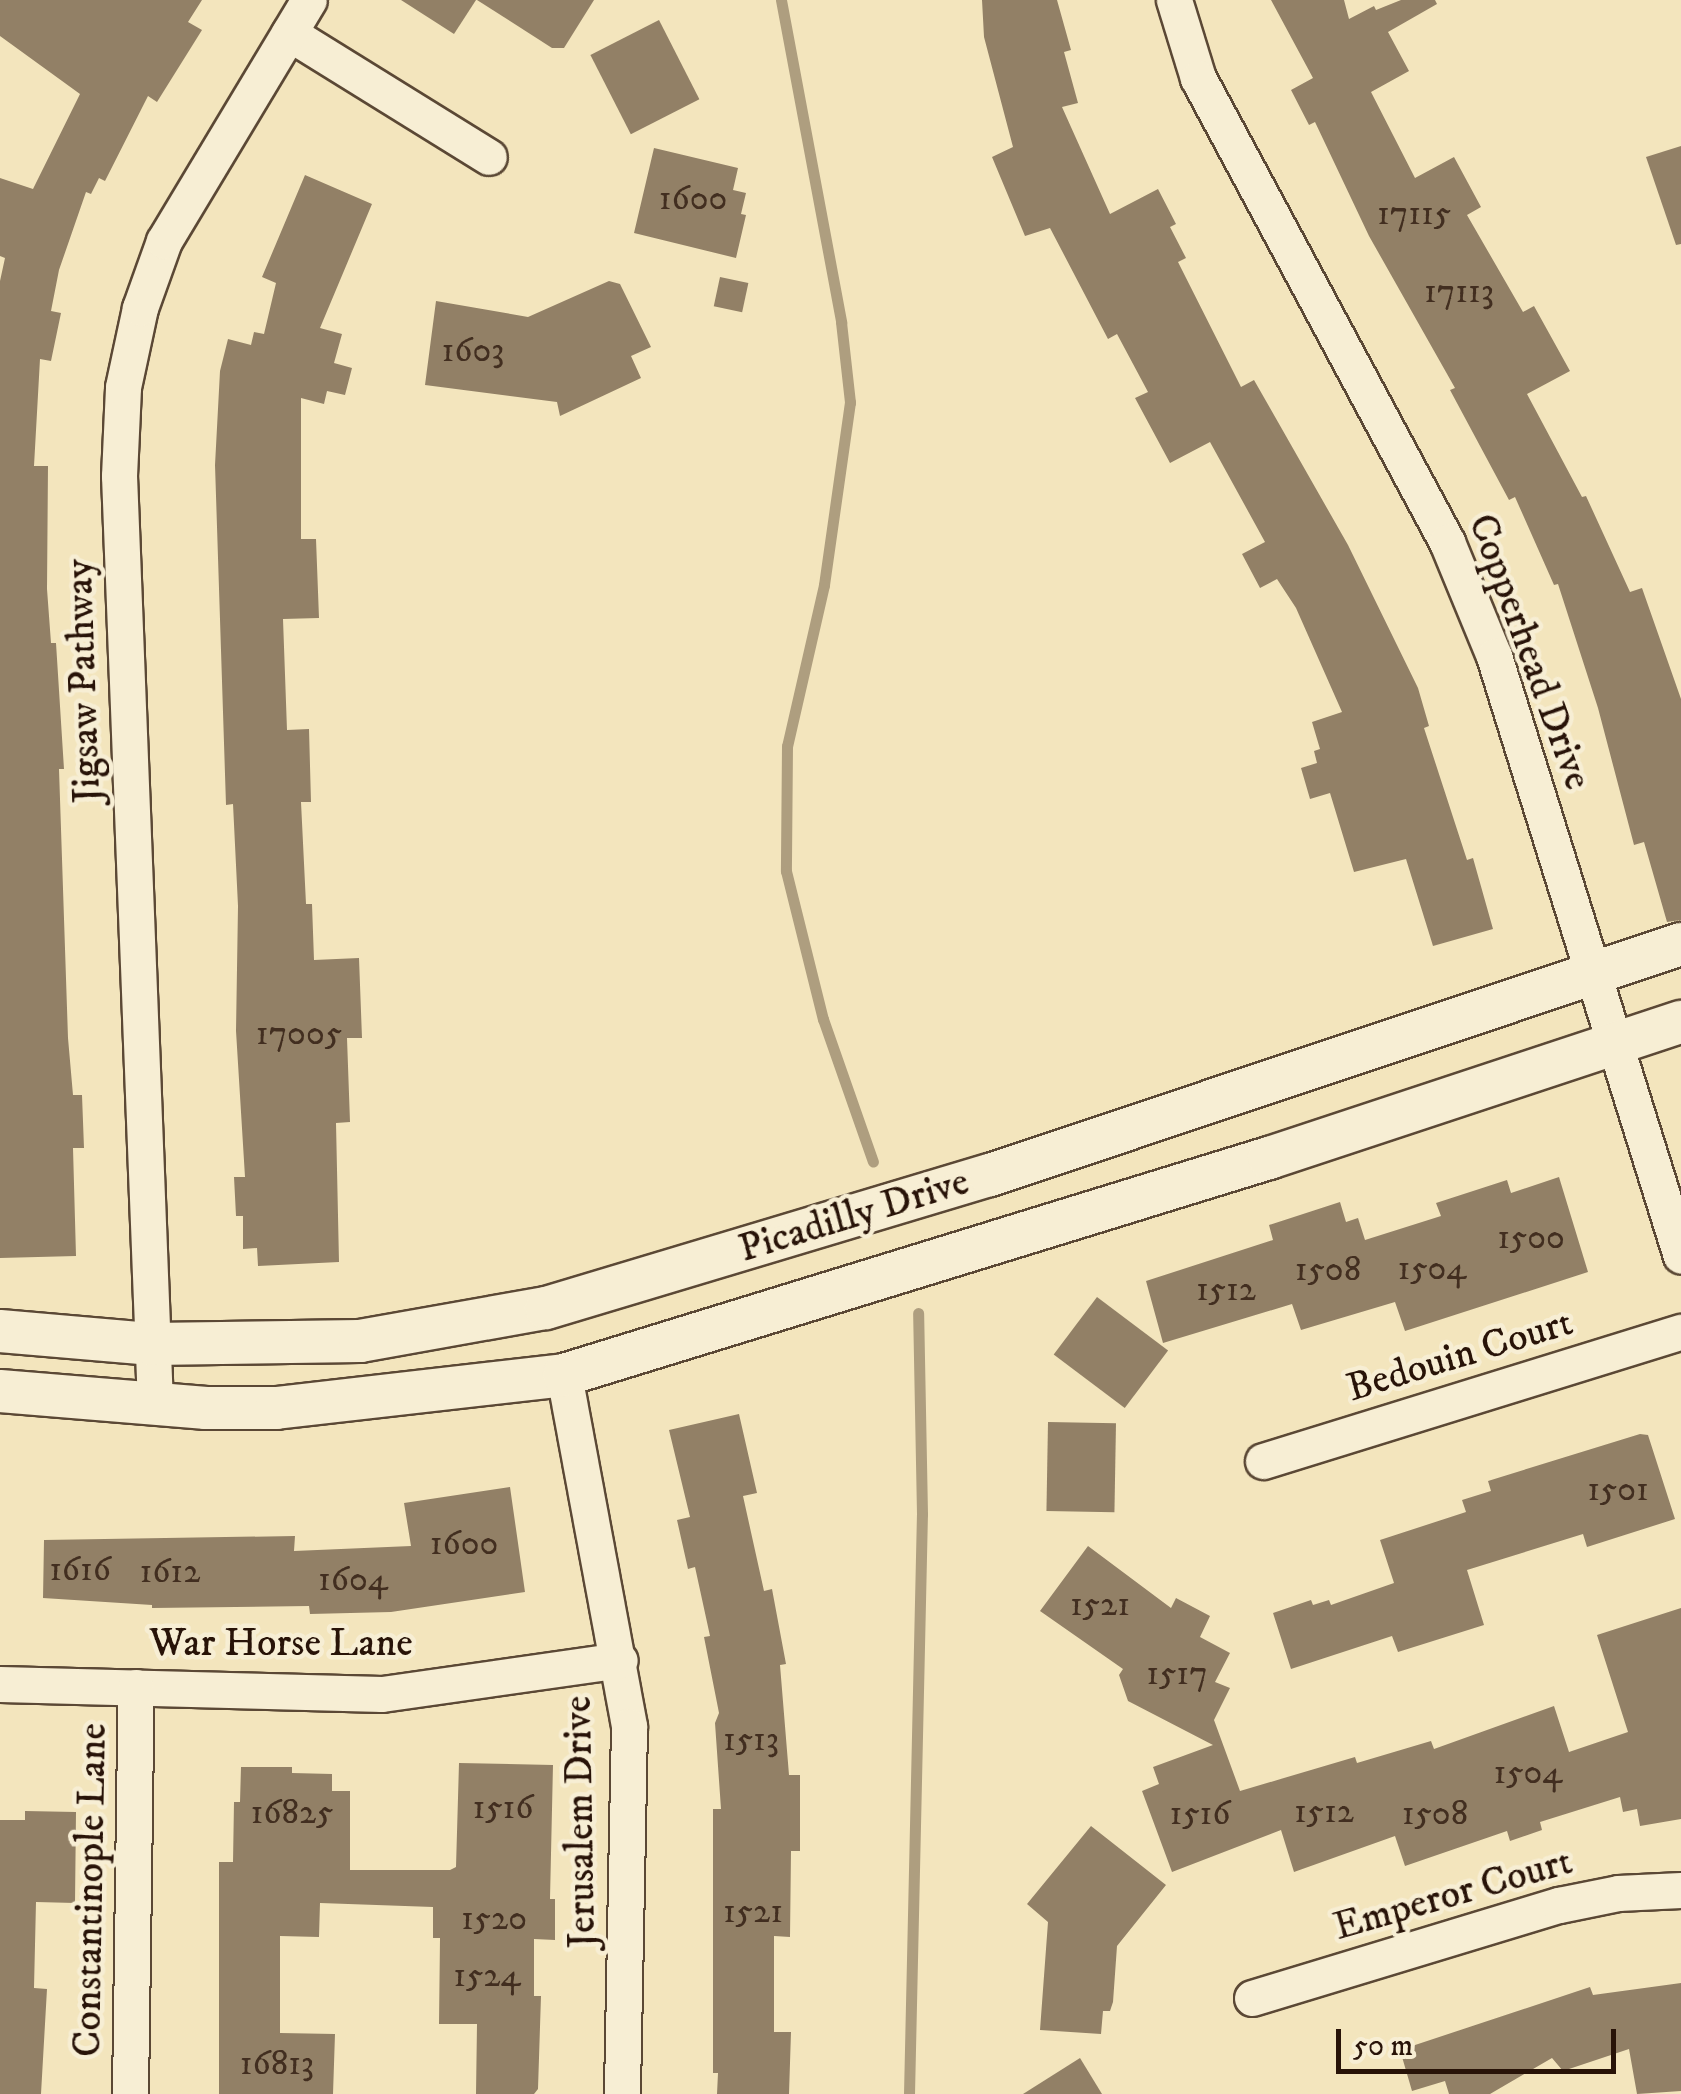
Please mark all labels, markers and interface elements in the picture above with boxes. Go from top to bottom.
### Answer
house number: 1600 [659,178,727,220]
house number: 17115 [1377,193,1451,235]
house number: 17113 [1424,271,1494,313]
house number: 1603 [442,330,504,372]
street label: Copperhead Drive [1457,508,1601,796]
street label: Jigsaw Pathway [56,558,112,804]
house number: 17005 [256,1013,342,1055]
street label: Picadilly Drive [733,1158,975,1274]
house number: 1500 [1497,1217,1565,1259]
house number: 1504 [1398,1248,1466,1290]
house number: 1508 [1295,1249,1361,1291]
house number: 1512 [1196,1269,1256,1311]
street label: Bedouin Court [1341,1299,1579,1413]
house number: 1501 [1587,1469,1649,1511]
house number: 1600 [430,1523,498,1565]
house number: 1616 [49,1549,111,1591]
house number: 1612 [140,1551,200,1593]
house number: 1604 [318,1559,388,1601]
house number: 1521 [1070,1584,1130,1626]
street label: War Horse Lane [149,1620,413,1668]
house number: 1517 [1146,1653,1208,1695]
street label: Jerusalem Drive [555,1695,607,1949]
house number: 1513 [723,1719,779,1761]
street label: Constantinople Lane [64,1723,118,2057]
house number: 1504 [1494,1752,1562,1794]
house number: 1516 [473,1787,533,1829]
house number: 1512 [1294,1791,1354,1833]
house number: 16825 [251,1792,333,1834]
house number: 1516 [1170,1793,1230,1835]
house number: 1508 [1402,1793,1468,1835]
street label: Emperor Court [1328,1838,1578,1952]
house number: 1521 [723,1891,783,1933]
house number: 1520 [461,1898,527,1940]
house number: 1524 [453,1955,521,1997]
scale bar [1341,2009,1621,2071]
text: 50 m [1353,2028,1413,2065]
house number: 16813 [240,2043,314,2085]

